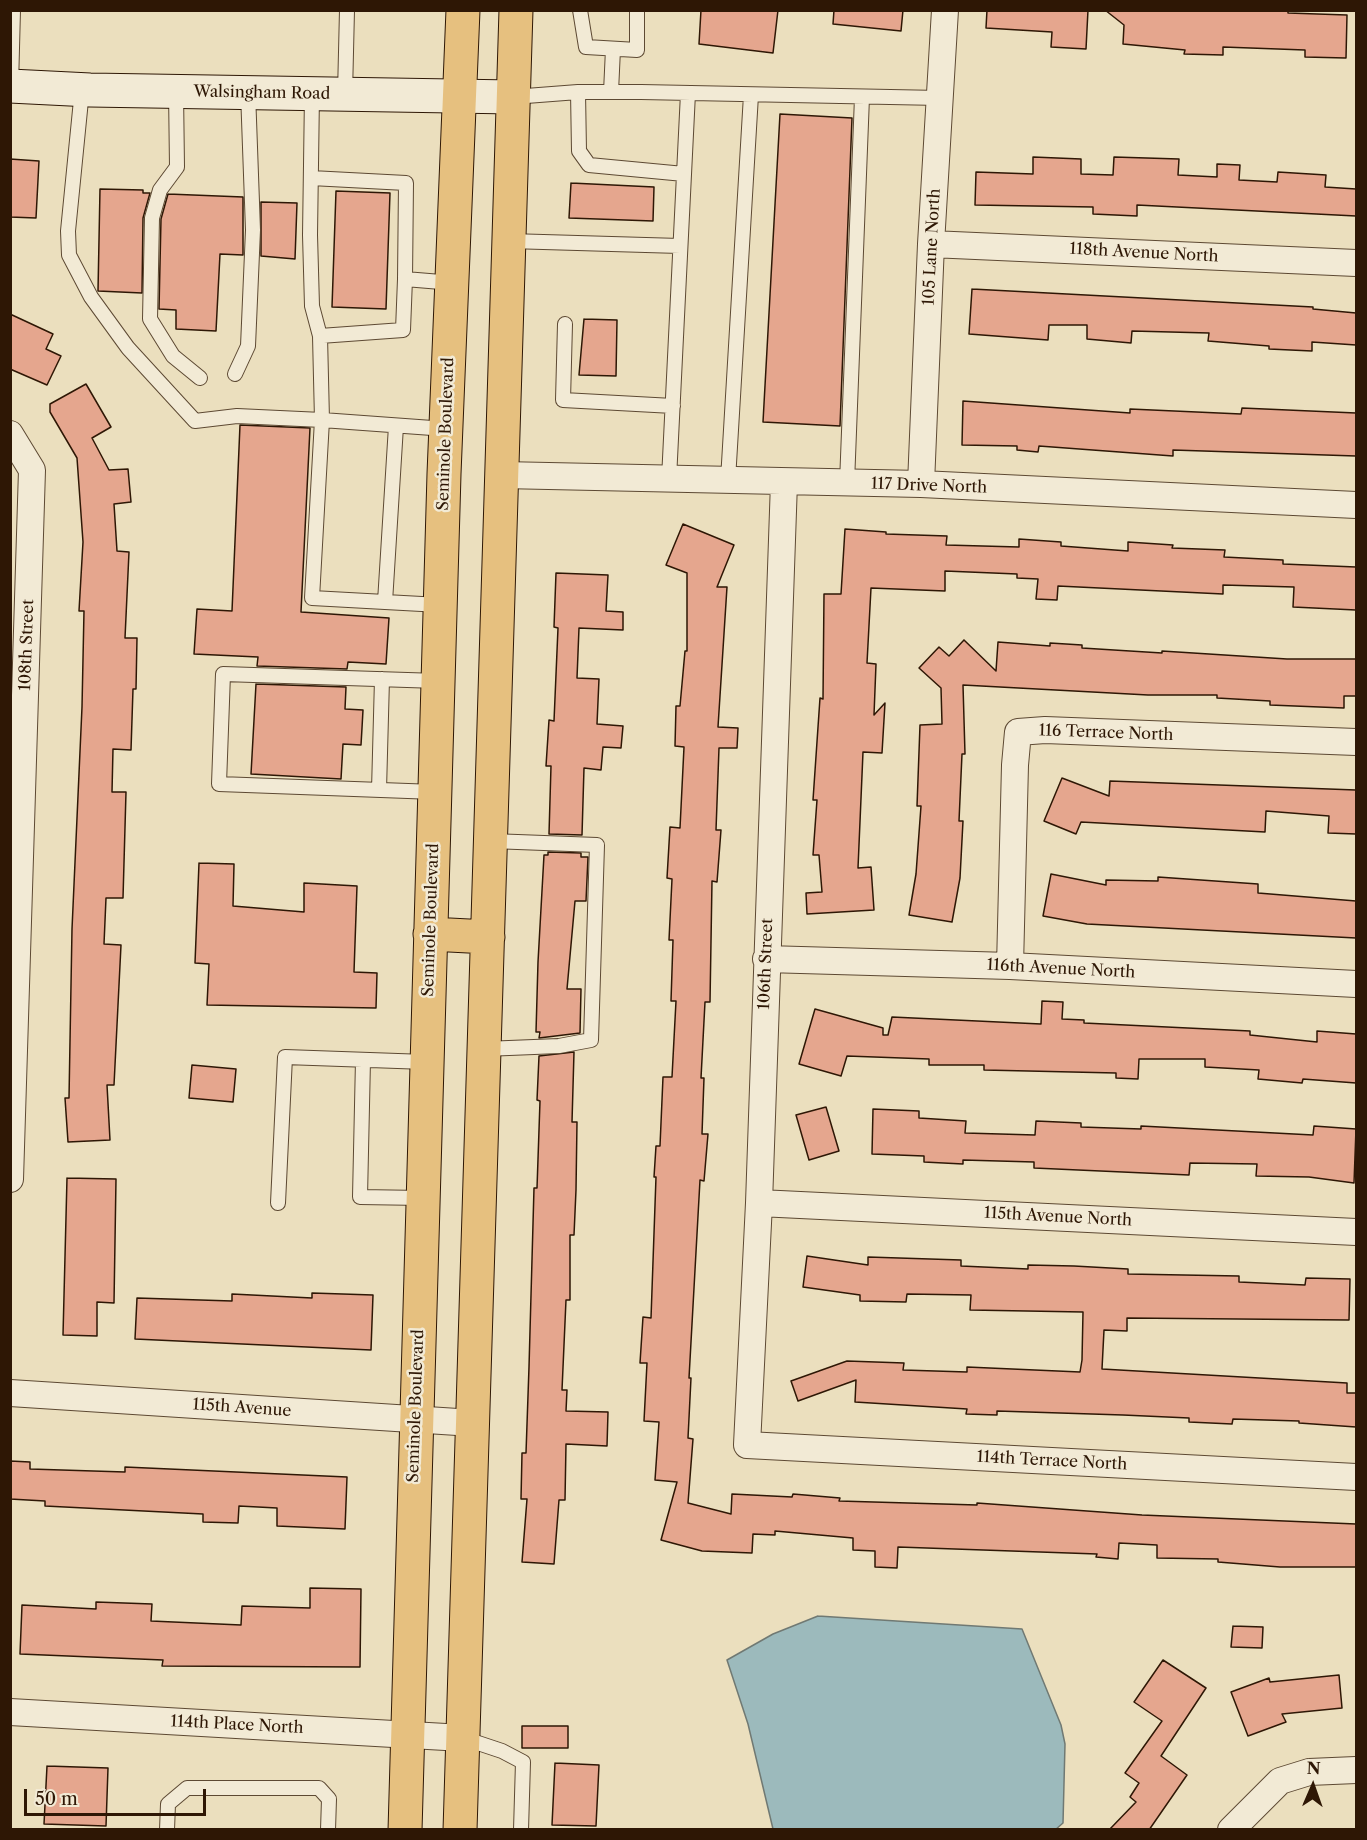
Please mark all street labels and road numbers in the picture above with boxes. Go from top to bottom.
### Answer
street label: Walsingham Road [193,82,331,104]
street label: 105 Lane North [919,188,945,306]
street label: 118th Avenue North [1069,240,1219,266]
street label: Seminole Boulevard [434,357,458,511]
street label: 117 Drive North [870,474,988,498]
street label: 108th Street [16,599,38,691]
street label: 116 Terrace North [1038,721,1174,745]
street label: Seminole Boulevard [419,843,443,997]
street label: 106th Street [755,918,777,1010]
street label: 116th Avenue North [986,956,1136,982]
street label: 115th Avenue North [983,1204,1133,1230]
street label: Seminole Boulevard [404,1329,428,1483]
street label: 115th Avenue [192,1395,292,1421]
street label: 114th Terrace North [976,1447,1128,1475]
street label: 114th Place North [170,1712,304,1738]

